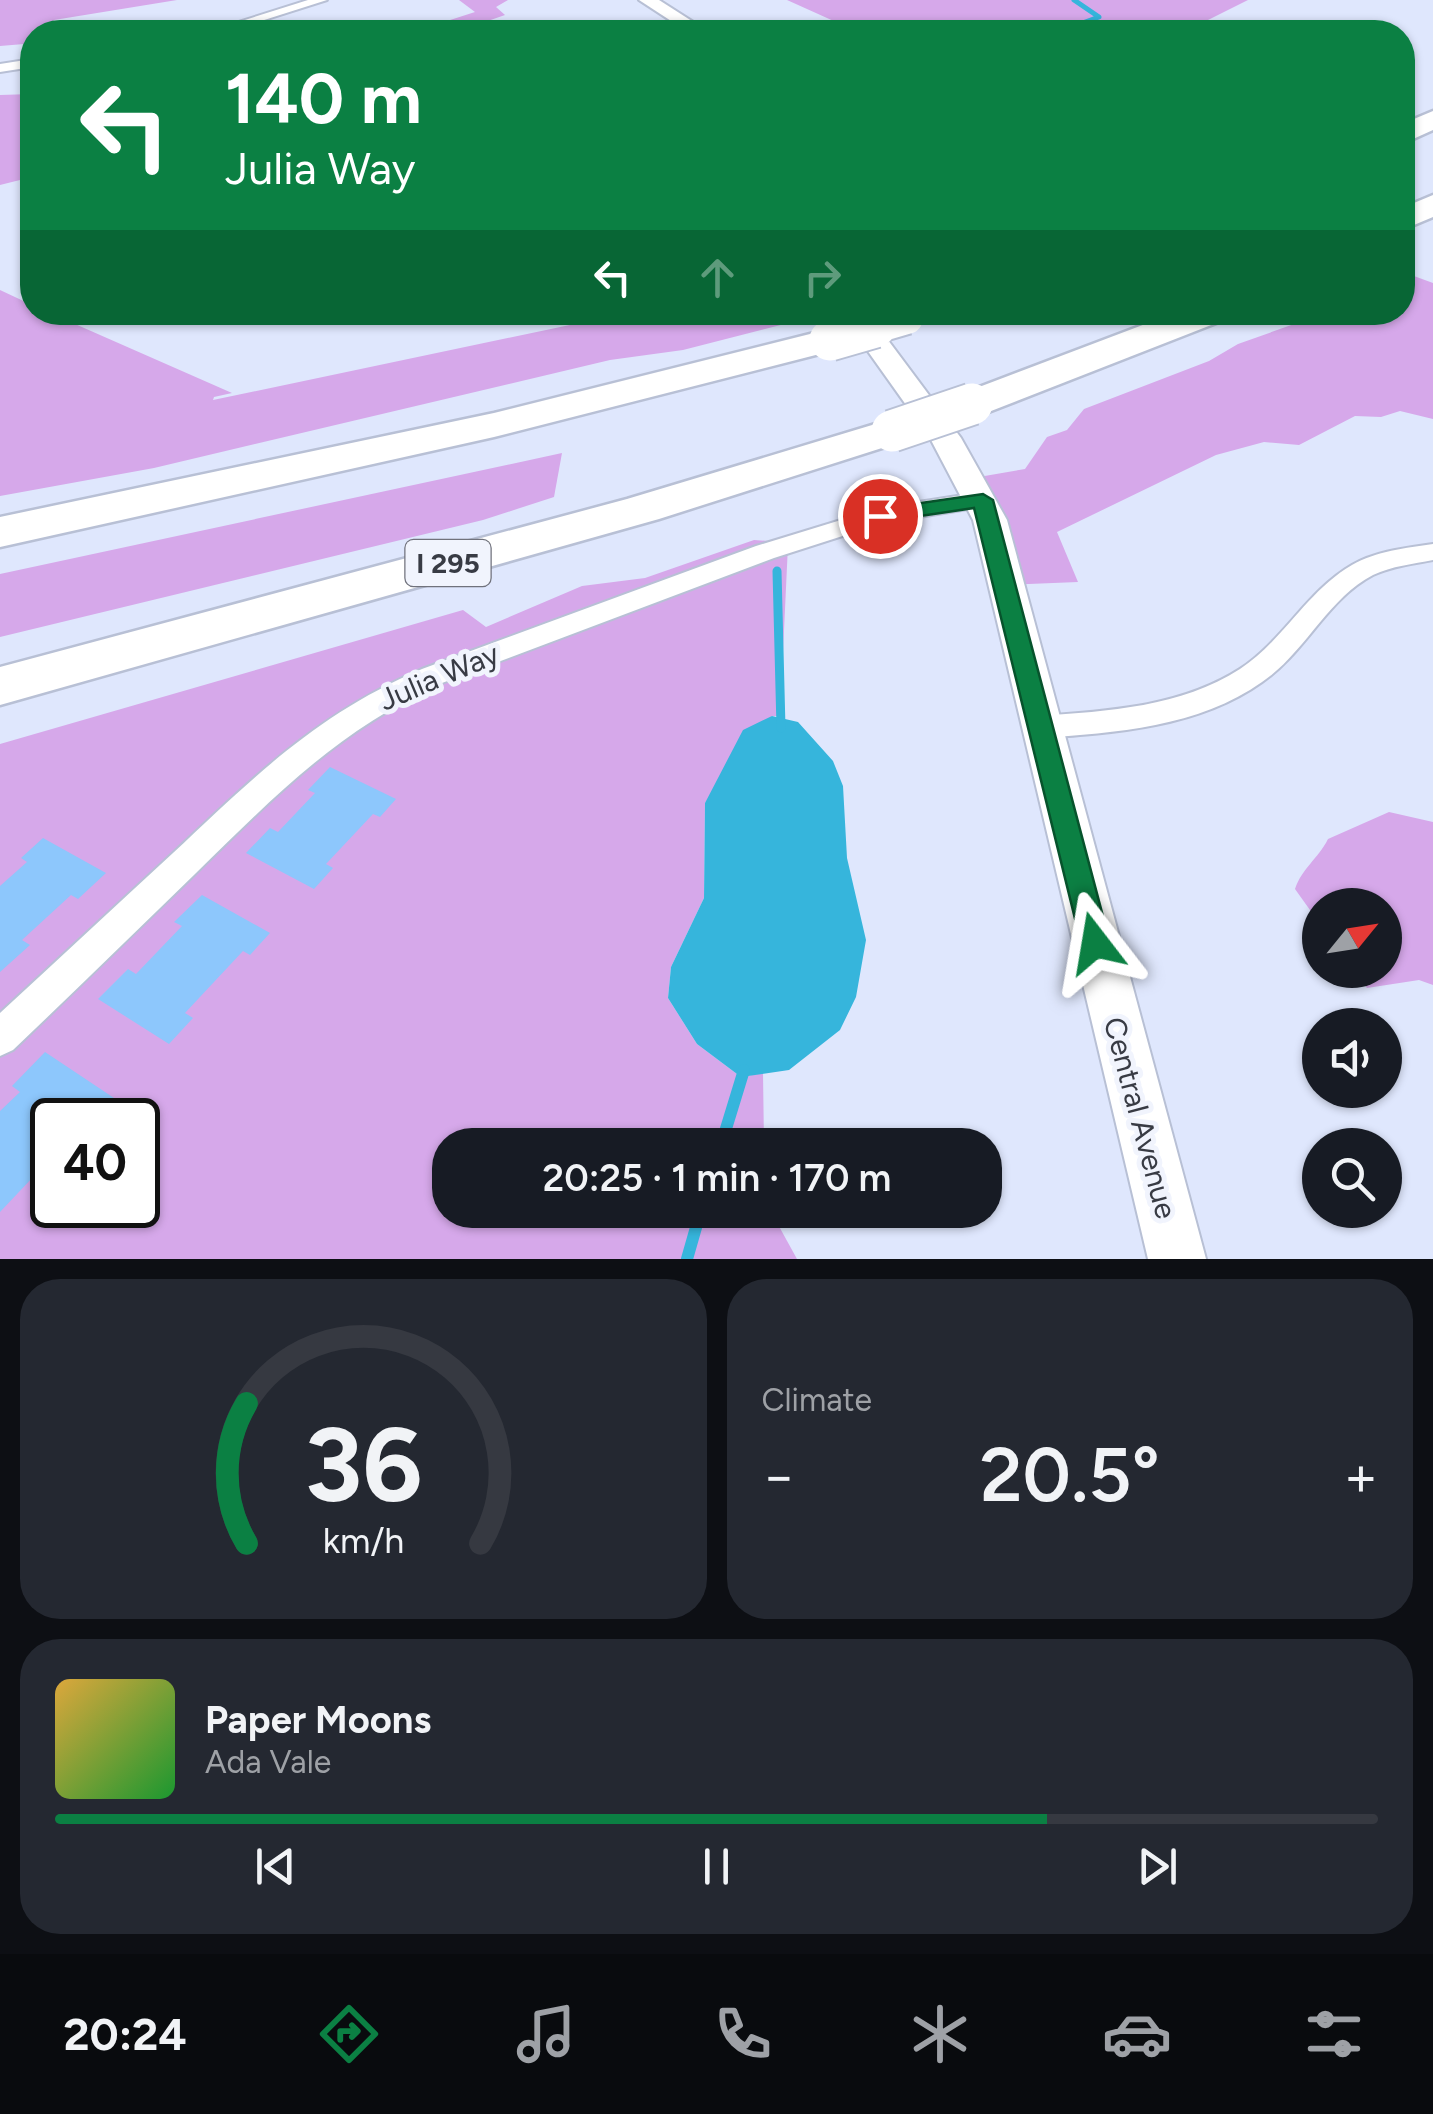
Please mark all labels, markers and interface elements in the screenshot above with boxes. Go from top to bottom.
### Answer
text: 140 m [225,56,422,141]
icon: left [60,60,190,190]
text: Julia Way [225,141,415,195]
icon: left [585,250,640,305]
icon: ahead [690,250,745,305]
icon: right [795,250,850,305]
pin [838,474,923,559]
icon: arrive [853,489,908,544]
road number: I 295 [406,540,490,586]
street label: Julia Way [373,635,505,718]
north arrow [1302,888,1402,988]
map controls [1302,888,1402,1228]
position arrow [1043,891,1147,995]
button: sound [1302,1008,1402,1108]
street label: Central Avenue [1096,1013,1185,1223]
speed limit sign: 40 [30,1098,160,1228]
button: search [1302,1128,1402,1228]
text: 20:25 · 1 min · 170 m [543,1155,891,1201]
text: Climate [762,1381,872,1419]
text: 36 [304,1402,422,1527]
text: 20.5° [980,1430,1160,1520]
text: − [762,1443,796,1509]
text: + [1344,1443,1378,1509]
text: km/h [322,1519,404,1562]
text: Paper Moons [205,1697,431,1743]
text: Ada Vale [205,1743,331,1781]
icon: previous [248,1839,303,1894]
icon: pause [689,1839,744,1894]
icon: next [1130,1839,1185,1894]
icon: directions [314,1999,384,2069]
icon: music [511,1999,581,2069]
icon: phone [708,1999,778,2069]
icon: climate [905,1999,975,2069]
icon: car [1102,1999,1172,2069]
icon: filters [1299,1999,1369,2069]
text: 20:24 [64,2007,187,2061]

